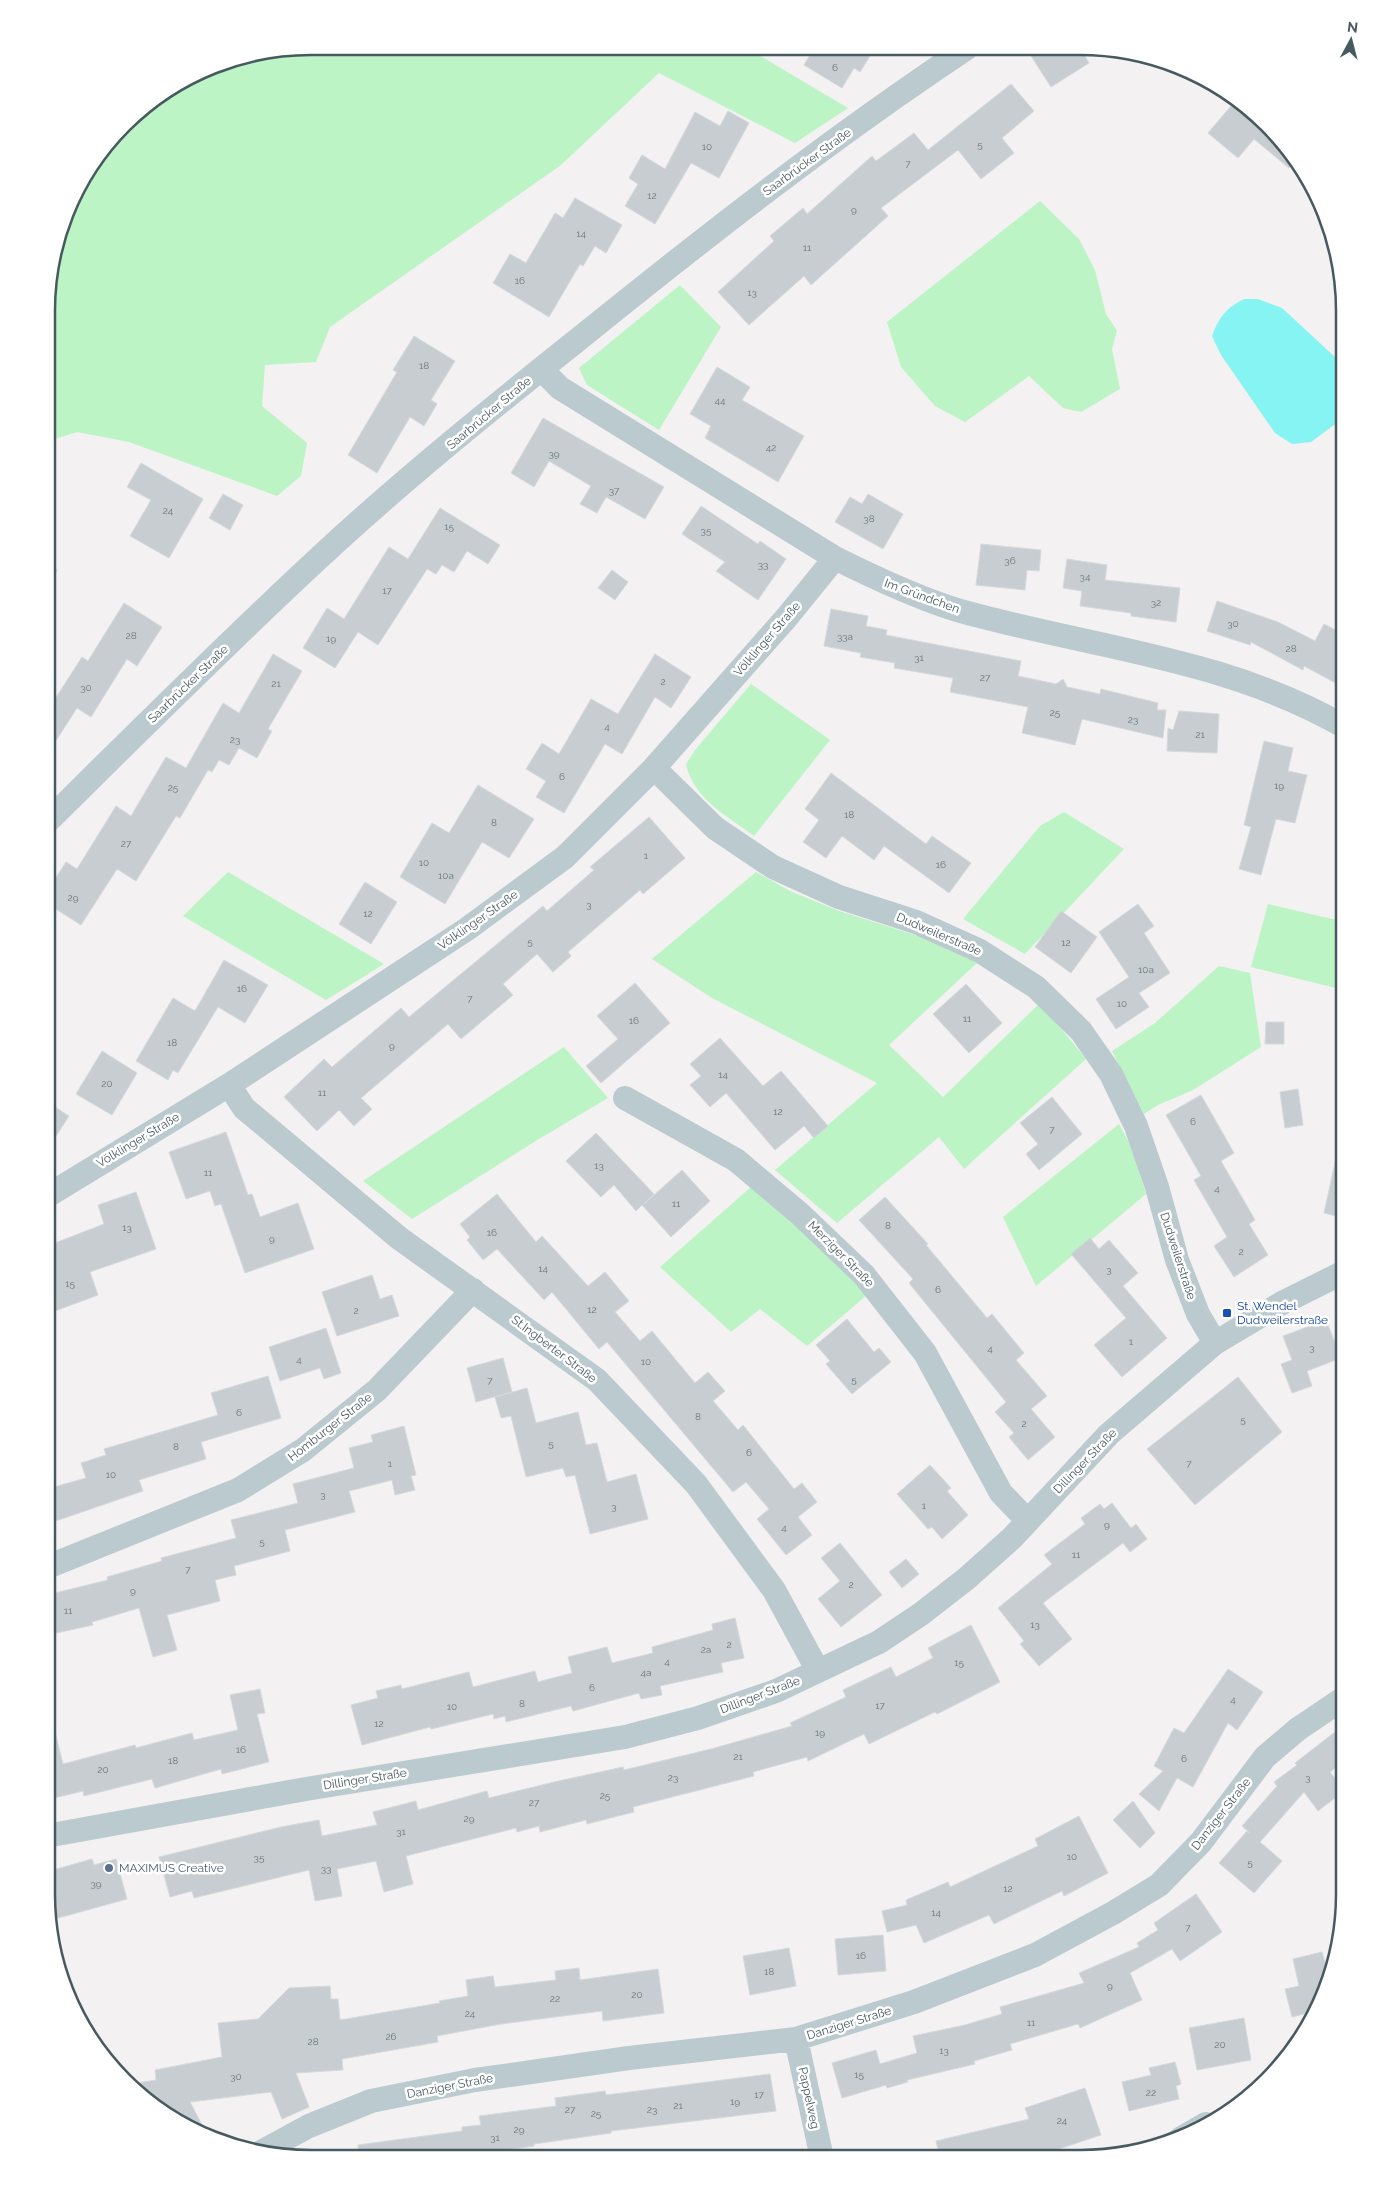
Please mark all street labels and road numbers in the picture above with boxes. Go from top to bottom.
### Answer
street label: Saarbrücker Straße [760,125,854,199]
street label: Saarbrücker Straße [444,374,534,452]
street label: Im Gründchen [882,576,962,616]
street label: Völklinger Straße [731,599,803,679]
street label: Saarbrücker Straße [145,642,231,726]
street label: Völklinger Straße [435,887,521,953]
street label: Dudweilerstraße [894,910,984,958]
street label: Völklinger Straße [94,1110,182,1170]
street label: Dudweilerstraße [1157,1211,1199,1301]
street label: Merziger Straße [805,1218,877,1290]
street label: St.Ingberter Straße [509,1312,599,1386]
street label: Homburger Straße [285,1390,375,1464]
street label: Dillinger Straße [1051,1426,1119,1496]
street label: Dillinger Straße [718,1673,802,1717]
street label: Dillinger Straße [322,1765,408,1793]
street label: Danziger Straße [1189,1775,1253,1853]
street label: Danziger Straße [805,2003,893,2043]
street label: Pappelweg [796,2066,822,2130]
street label: Danziger Straße [406,2071,494,2101]

